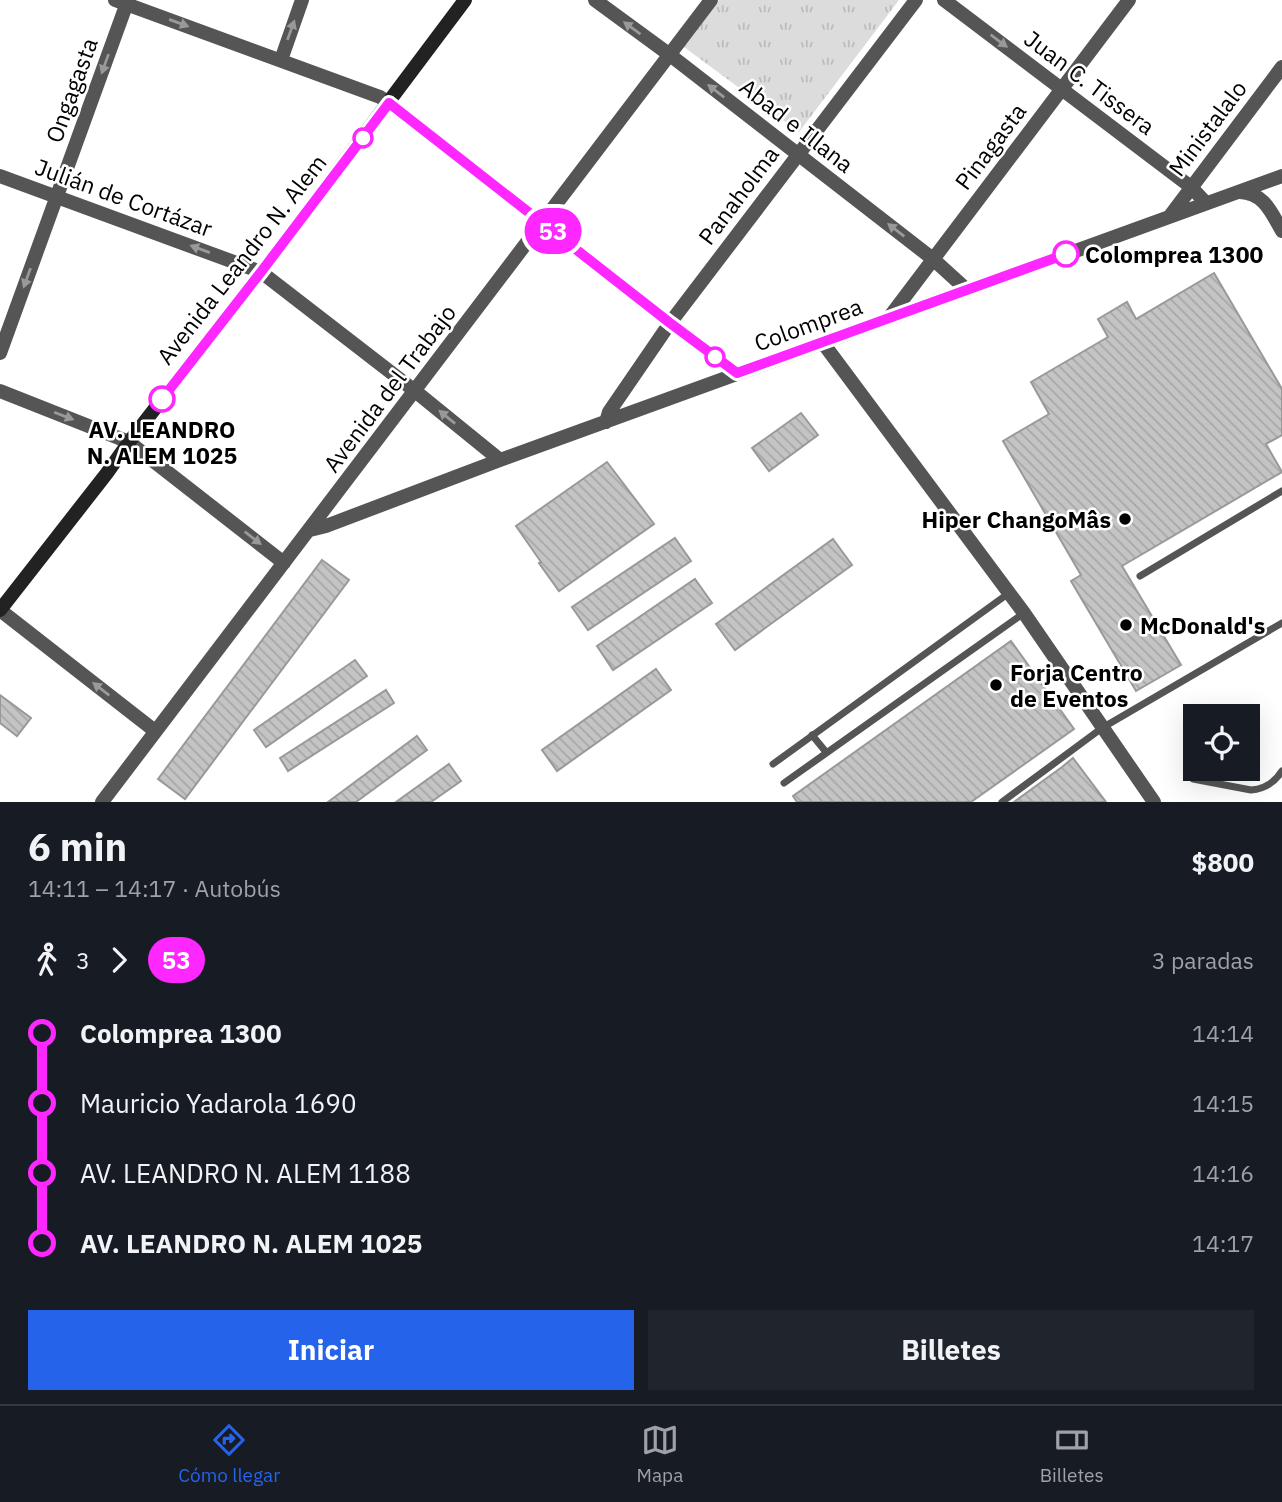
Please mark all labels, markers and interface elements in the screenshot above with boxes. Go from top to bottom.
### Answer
one-way arrow [169,18,190,29]
one-way arrow [286,20,297,41]
one-way arrow [624,20,642,35]
street label: Juan C. Tissera [1019,23,1161,141]
street label: Ongagasta [38,33,104,147]
one-way arrow [989,34,1008,48]
one-way arrow [99,54,110,75]
street label: Abad e Illana [734,71,860,179]
street label: Ministalalo [1161,74,1253,182]
one-way arrow [708,84,726,99]
street label: Pinagasta [948,97,1032,195]
unlabelled marker [353,128,373,148]
street label: Panaholma [691,140,785,250]
street label: Avenida Leandro N. Alem [150,148,332,370]
street label: Julián de Cortázar [31,151,217,243]
line badge: 53 [522,208,584,254]
text: 53 [539,215,567,247]
one-way arrow [888,223,906,238]
place label: Colomprea 1300 [1085,239,1263,269]
marker: Colomprea 1300 [1053,241,1079,267]
one-way arrow [190,244,211,255]
one-way arrow [21,268,32,289]
street label: Colomprea [750,291,866,357]
street label: Avenida del Trabajo [316,298,462,478]
unlabelled marker [705,347,725,367]
marker: AV. LEANDRO N. ALEM 1025 [149,386,175,412]
one-way arrow [53,410,74,421]
one-way arrow [439,410,456,425]
place label: AV. LEANDRO N. ALEM 1025 [87,414,237,470]
place label: Hiper ChangoMâs [922,504,1111,534]
marker: Hiper ChangoMâs [1117,511,1133,527]
one-way arrow [244,531,262,545]
place label: McDonald's [1140,610,1265,640]
marker: McDonald's [1118,617,1134,633]
place label: Forja Centro de Eventos [1010,657,1143,713]
marker: Forja Centro de Eventos [988,677,1004,693]
one-way arrow [92,682,110,697]
map controls [1183,704,1260,781]
button: locate [1183,704,1260,781]
text: 6 min [28,822,127,871]
text: $800 [1192,845,1254,879]
text: 14:11 – 14:17 · Autobús [28,873,281,903]
icon: walk [28,941,66,979]
icon: forward [100,941,138,979]
text: 53 [162,944,191,976]
text: 3 [76,945,90,975]
text: 3 paradas [1152,945,1254,975]
text: Colomprea 1300 [80,1016,282,1050]
text: 14:14 [1192,1018,1254,1048]
text: Mauricio Yadarola 1690 [80,1086,357,1120]
text: 14:15 [1192,1088,1254,1118]
text: AV. LEANDRO N. ALEM 1188 [80,1156,411,1190]
text: 14:16 [1192,1158,1254,1188]
text: AV. LEANDRO N. ALEM 1025 [80,1226,422,1260]
text: 14:17 [1192,1228,1254,1258]
button: Iniciar [28,1310,634,1390]
button: Billetes [648,1310,1254,1390]
tab: Cómo llegar [178,1421,280,1487]
tab: Mapa [637,1421,683,1487]
tab: Billetes [1040,1421,1104,1487]

